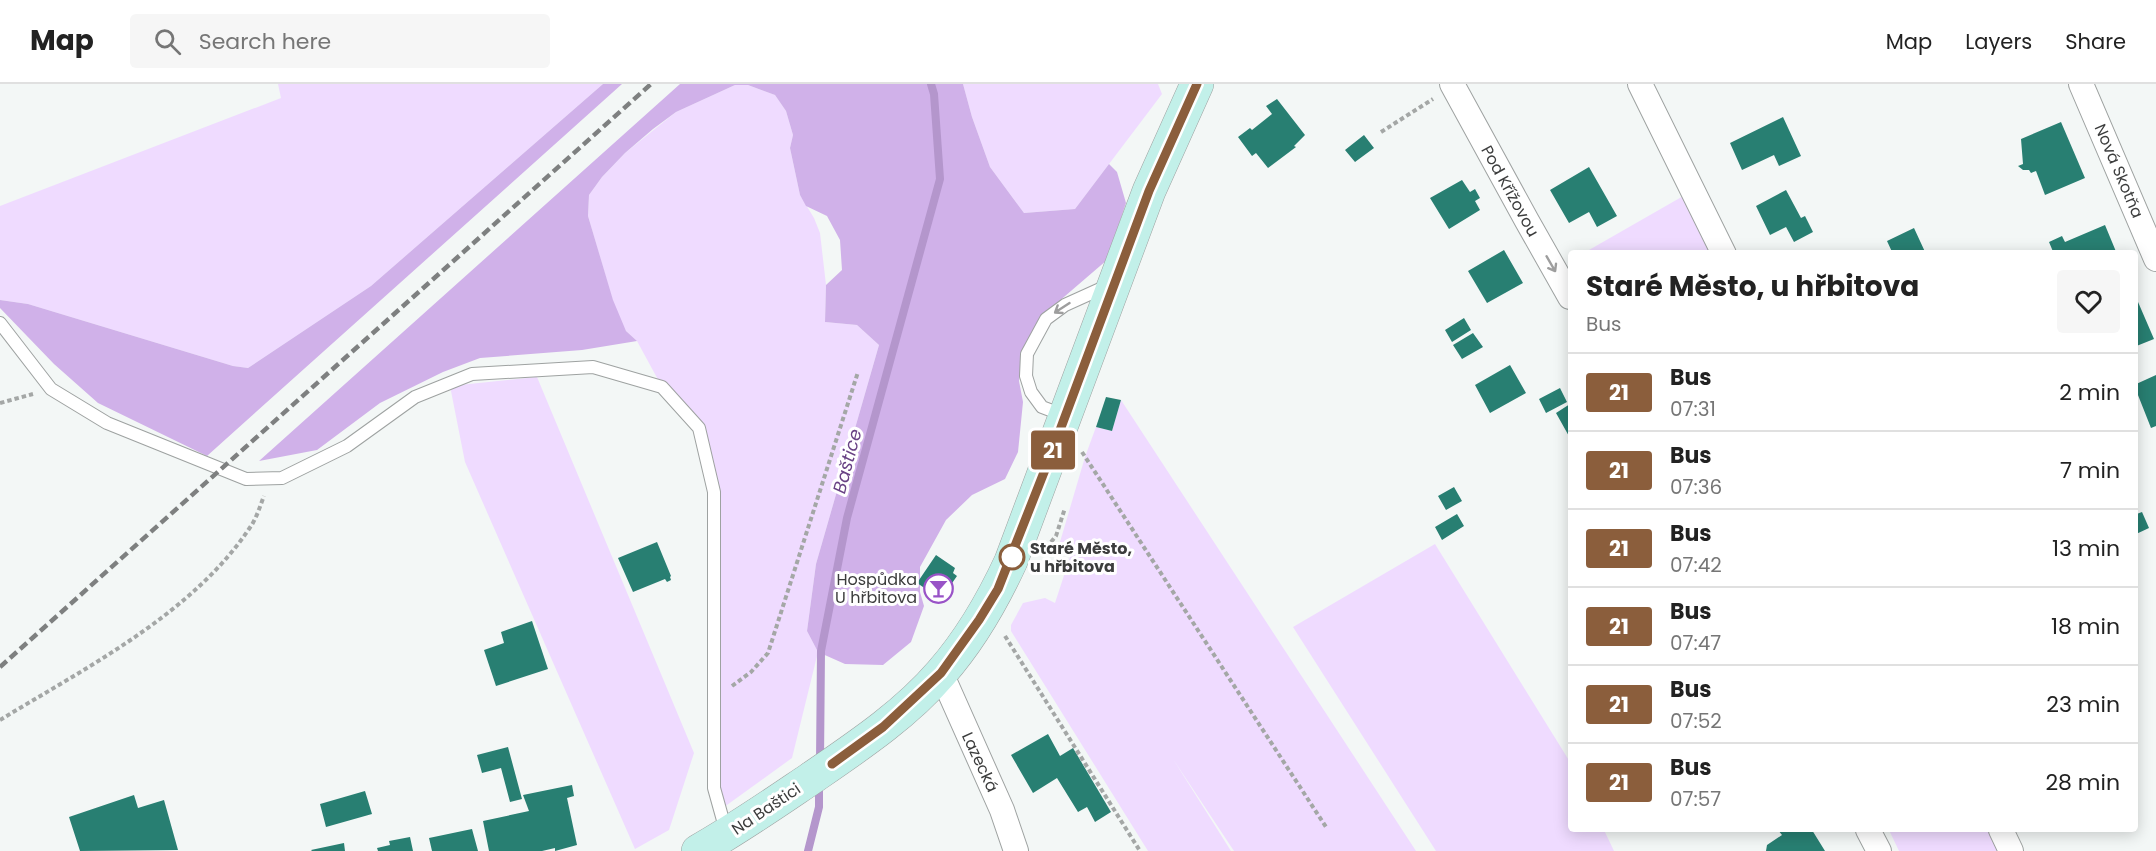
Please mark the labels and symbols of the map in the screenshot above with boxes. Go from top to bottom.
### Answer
street label: Nová Skotňa [2089,120,2149,222]
street label: Pod Křížovou [1475,141,1545,241]
one-way arrow [1546,255,1558,272]
one-way arrow [1053,302,1070,315]
water label: Baštice [826,426,868,496]
line badge: 21 [1026,430,1080,470]
place label: Staré Město, u hřbitova [1030,537,1132,578]
marker: Staré Město, u hřbitova [999,544,1025,570]
place label: Hospůdka U hřbitova [835,568,917,609]
bar icon: Hospůdka U hřbitova [922,572,954,604]
street label: Lazecká [956,728,1004,796]
street label: Na Baštici [727,777,805,841]

